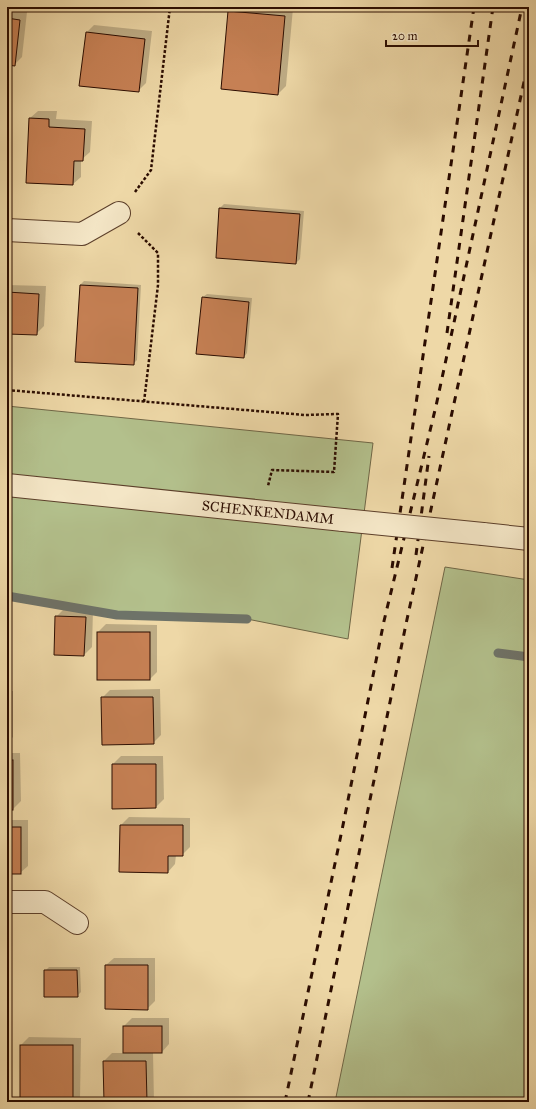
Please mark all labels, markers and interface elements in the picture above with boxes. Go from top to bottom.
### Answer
scale bar [386,22,478,48]
text: 20 m [392,29,418,43]
street label: SCHENKENDAMM [201,497,335,528]

